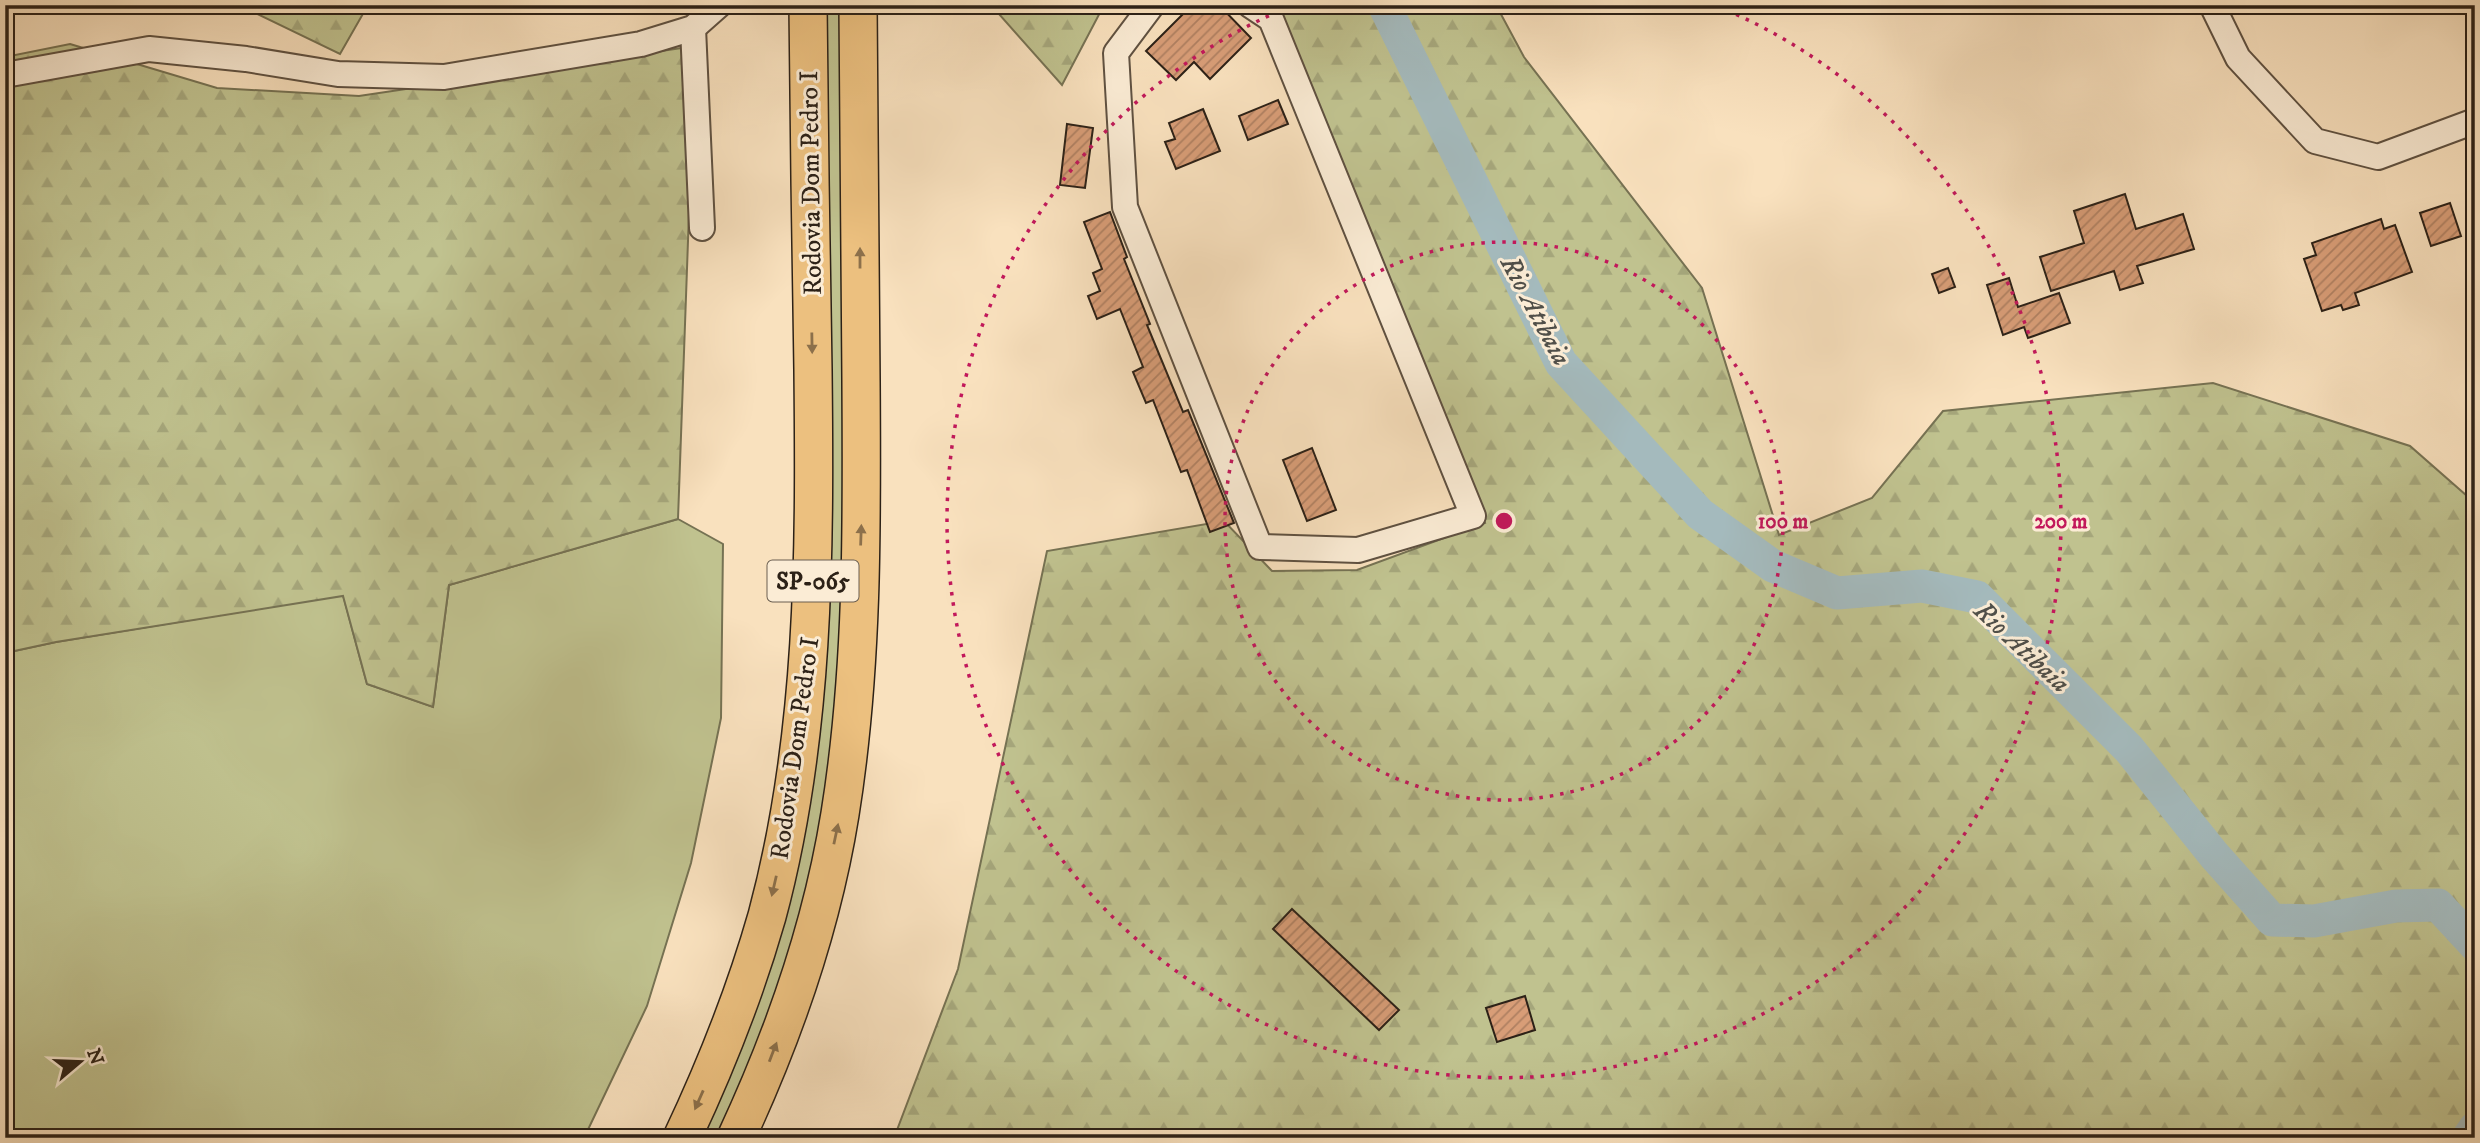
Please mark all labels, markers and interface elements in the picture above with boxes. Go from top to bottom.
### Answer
street label: Rodovia Dom Pedro I [793,70,830,295]
one-way arrow [854,247,866,269]
water label: Rio Atibaia [1492,249,1579,372]
one-way arrow [806,332,818,354]
centre of rings [1492,509,1516,533]
text: 100 m [1758,509,1808,535]
text: 200 m [2034,509,2088,535]
one-way arrow [855,524,867,546]
road number: SP-065 [768,560,858,602]
water label: Rio Atibaia [1966,593,2078,701]
street label: Rodovia Dom Pedro I [764,635,827,862]
one-way arrow [830,823,841,845]
one-way arrow [768,875,779,897]
north arrow [46,1028,116,1098]
one-way arrow [767,1042,778,1063]
text: N [81,1046,108,1068]
one-way arrow [693,1090,705,1110]

